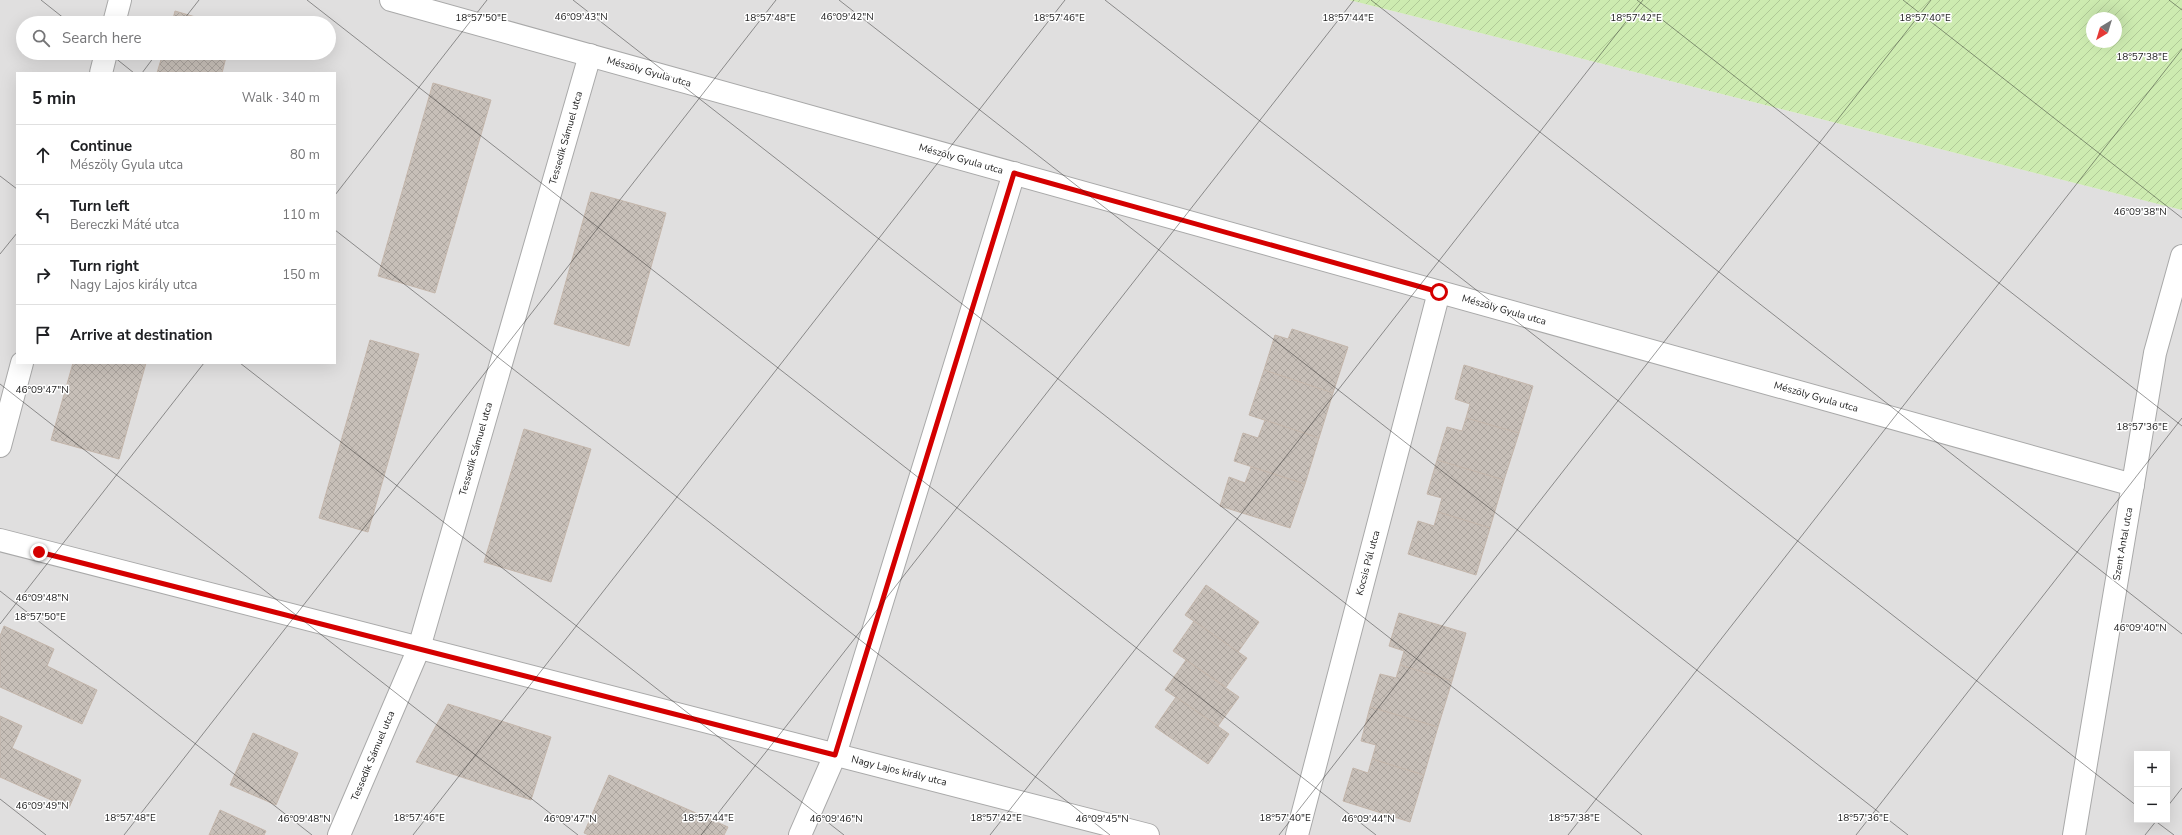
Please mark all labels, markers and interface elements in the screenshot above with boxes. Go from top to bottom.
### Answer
text: 46°09'43"N [554,10,608,24]
text: 46°09'42"N [820,10,874,24]
text: 18°57'50"E [455,11,507,25]
text: 18°57'48"E [744,11,796,25]
text: 18°57'46"E [1033,11,1085,25]
text: 18°57'44"E [1322,11,1374,25]
text: 18°57'42"E [1610,11,1662,25]
text: 18°57'40"E [1899,11,1951,25]
north arrow [2086,12,2122,48]
search box [16,16,336,60]
icon: search [30,27,52,49]
text: Search here [62,28,142,48]
text: 18°57'38"E [2116,50,2168,64]
street label: Mészöly Gyula utca [605,53,693,91]
text: 5 min [32,87,76,110]
text: Walk · 340 m [242,89,320,107]
street label: Tessedik Sámuel utca [546,90,586,186]
text: Continue [70,136,132,156]
street label: Mészöly Gyula utca [917,140,1005,178]
icon: ahead [32,144,54,166]
text: 80 m [290,146,320,164]
text: Mészöly Gyula utca [70,156,183,174]
text: Turn left [70,196,129,216]
icon: left [32,204,54,226]
text: 46°09'38"N [2113,205,2167,219]
text: 110 m [282,206,320,224]
text: Bereczki Máté utca [70,216,179,234]
text: Turn right [70,256,139,276]
icon: right [32,264,54,286]
text: 150 m [282,266,320,284]
text: Nagy Lajos király utca [70,276,197,294]
route start [1430,283,1448,301]
street label: Mészöly Gyula utca [1460,291,1548,329]
icon: arrive [32,324,54,346]
text: Arrive at destination [70,325,213,345]
street label: Mészöly Gyula utca [1772,378,1860,416]
text: 46°09'47"N [15,383,69,397]
street label: Tessedik Sámuel utca [456,401,496,497]
text: 18°57'36"E [2116,420,2168,434]
street label: Szent Antal utca [2110,506,2136,582]
street label: Kocsis Pál utca [1353,529,1383,597]
route end [30,543,48,561]
text: 46°09'48"N [15,591,69,605]
text: 18°57'50"E [14,610,66,624]
text: 46°09'40"N [2113,621,2167,635]
street label: Tessedik Sámuel utca [348,709,398,803]
map controls [2134,751,2170,823]
button: + [2134,751,2170,787]
street label: Nagy Lajos király utca [850,752,948,790]
button: − [2134,787,2170,823]
text: 46°09'49"N [15,799,69,813]
text: 18°57'48"E [104,811,156,825]
text: 18°57'46"E [393,811,445,825]
text: 18°57'44"E [682,811,734,825]
text: 18°57'42"E [970,811,1022,825]
text: 18°57'40"E [1259,811,1311,825]
text: 18°57'38"E [1548,811,1600,825]
text: 18°57'36"E [1837,811,1889,825]
text: 46°09'48"N [277,812,331,826]
text: 46°09'47"N [543,812,597,826]
text: 46°09'46"N [809,812,863,826]
text: 46°09'45"N [1075,812,1129,826]
text: 46°09'44"N [1341,812,1395,826]

